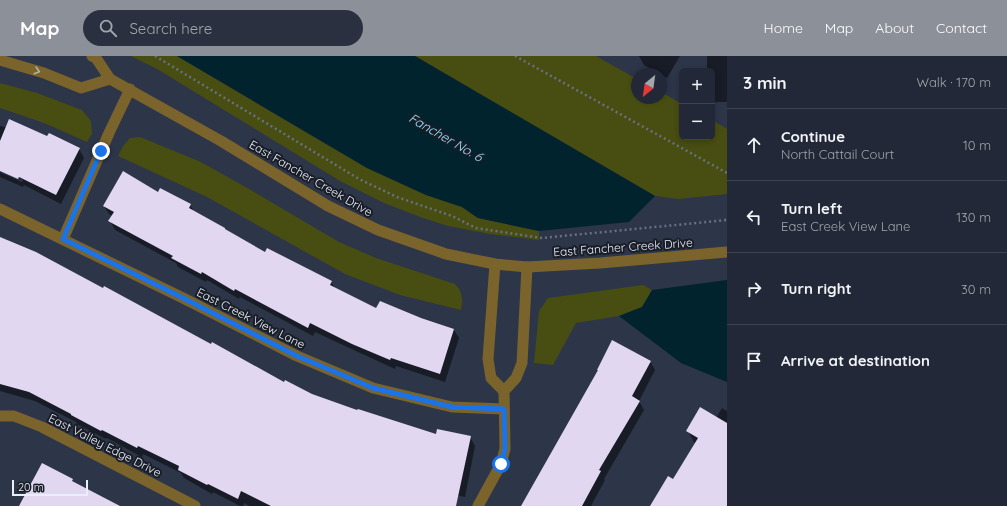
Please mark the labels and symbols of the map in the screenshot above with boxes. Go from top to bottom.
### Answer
one-way arrow [34,66,41,75]
north arrow [631,68,667,104]
water label: Fancher No. 6 [406,109,487,165]
street label: East Fancher Creek Drive [247,137,375,220]
route end [92,142,110,160]
street label: East Fancher Creek Drive [553,235,693,259]
street label: East Creek View Lane [194,284,308,352]
street label: East Valley Edge Drive [46,410,164,480]
route start [492,455,510,473]
scale bar [12,478,88,497]

